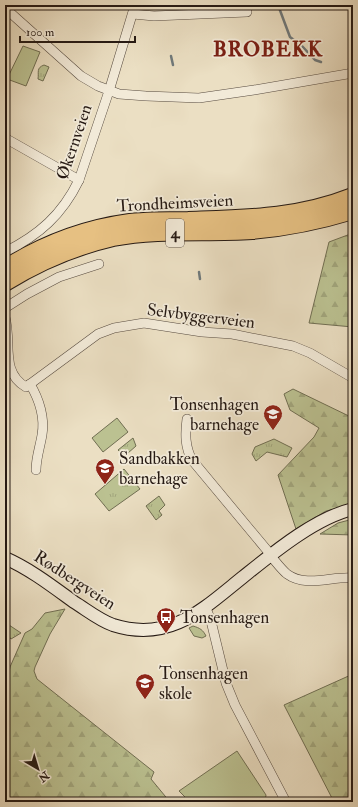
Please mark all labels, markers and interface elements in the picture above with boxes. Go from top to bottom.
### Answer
scale bar [20,18,135,44]
text: 100 m [26,25,55,40]
district label: BROBEKK [213,36,323,63]
street label: Økernveien [51,101,97,182]
street label: Trondheimsveien [116,189,234,217]
road number: 4 [166,219,184,247]
street label: Selvbyggerveien [146,299,256,334]
place label: Tonsenhagen barnehage [170,394,259,435]
school or university icon: Tonsenhagen barnehage [262,403,284,431]
place label: Sandbakken barnehage [119,448,200,489]
school or university icon: Sandbakken barnehage [94,457,116,485]
street label: Rødbergveien [30,546,120,614]
bus stop icon: Tonsenhagen [155,606,177,634]
place label: Tonsenhagen [180,607,269,628]
place label: Tonsenhagen skole [159,663,248,704]
school or university icon: Tonsenhagen skole [134,672,156,700]
north arrow [18,749,58,789]
text: N [35,768,53,785]

